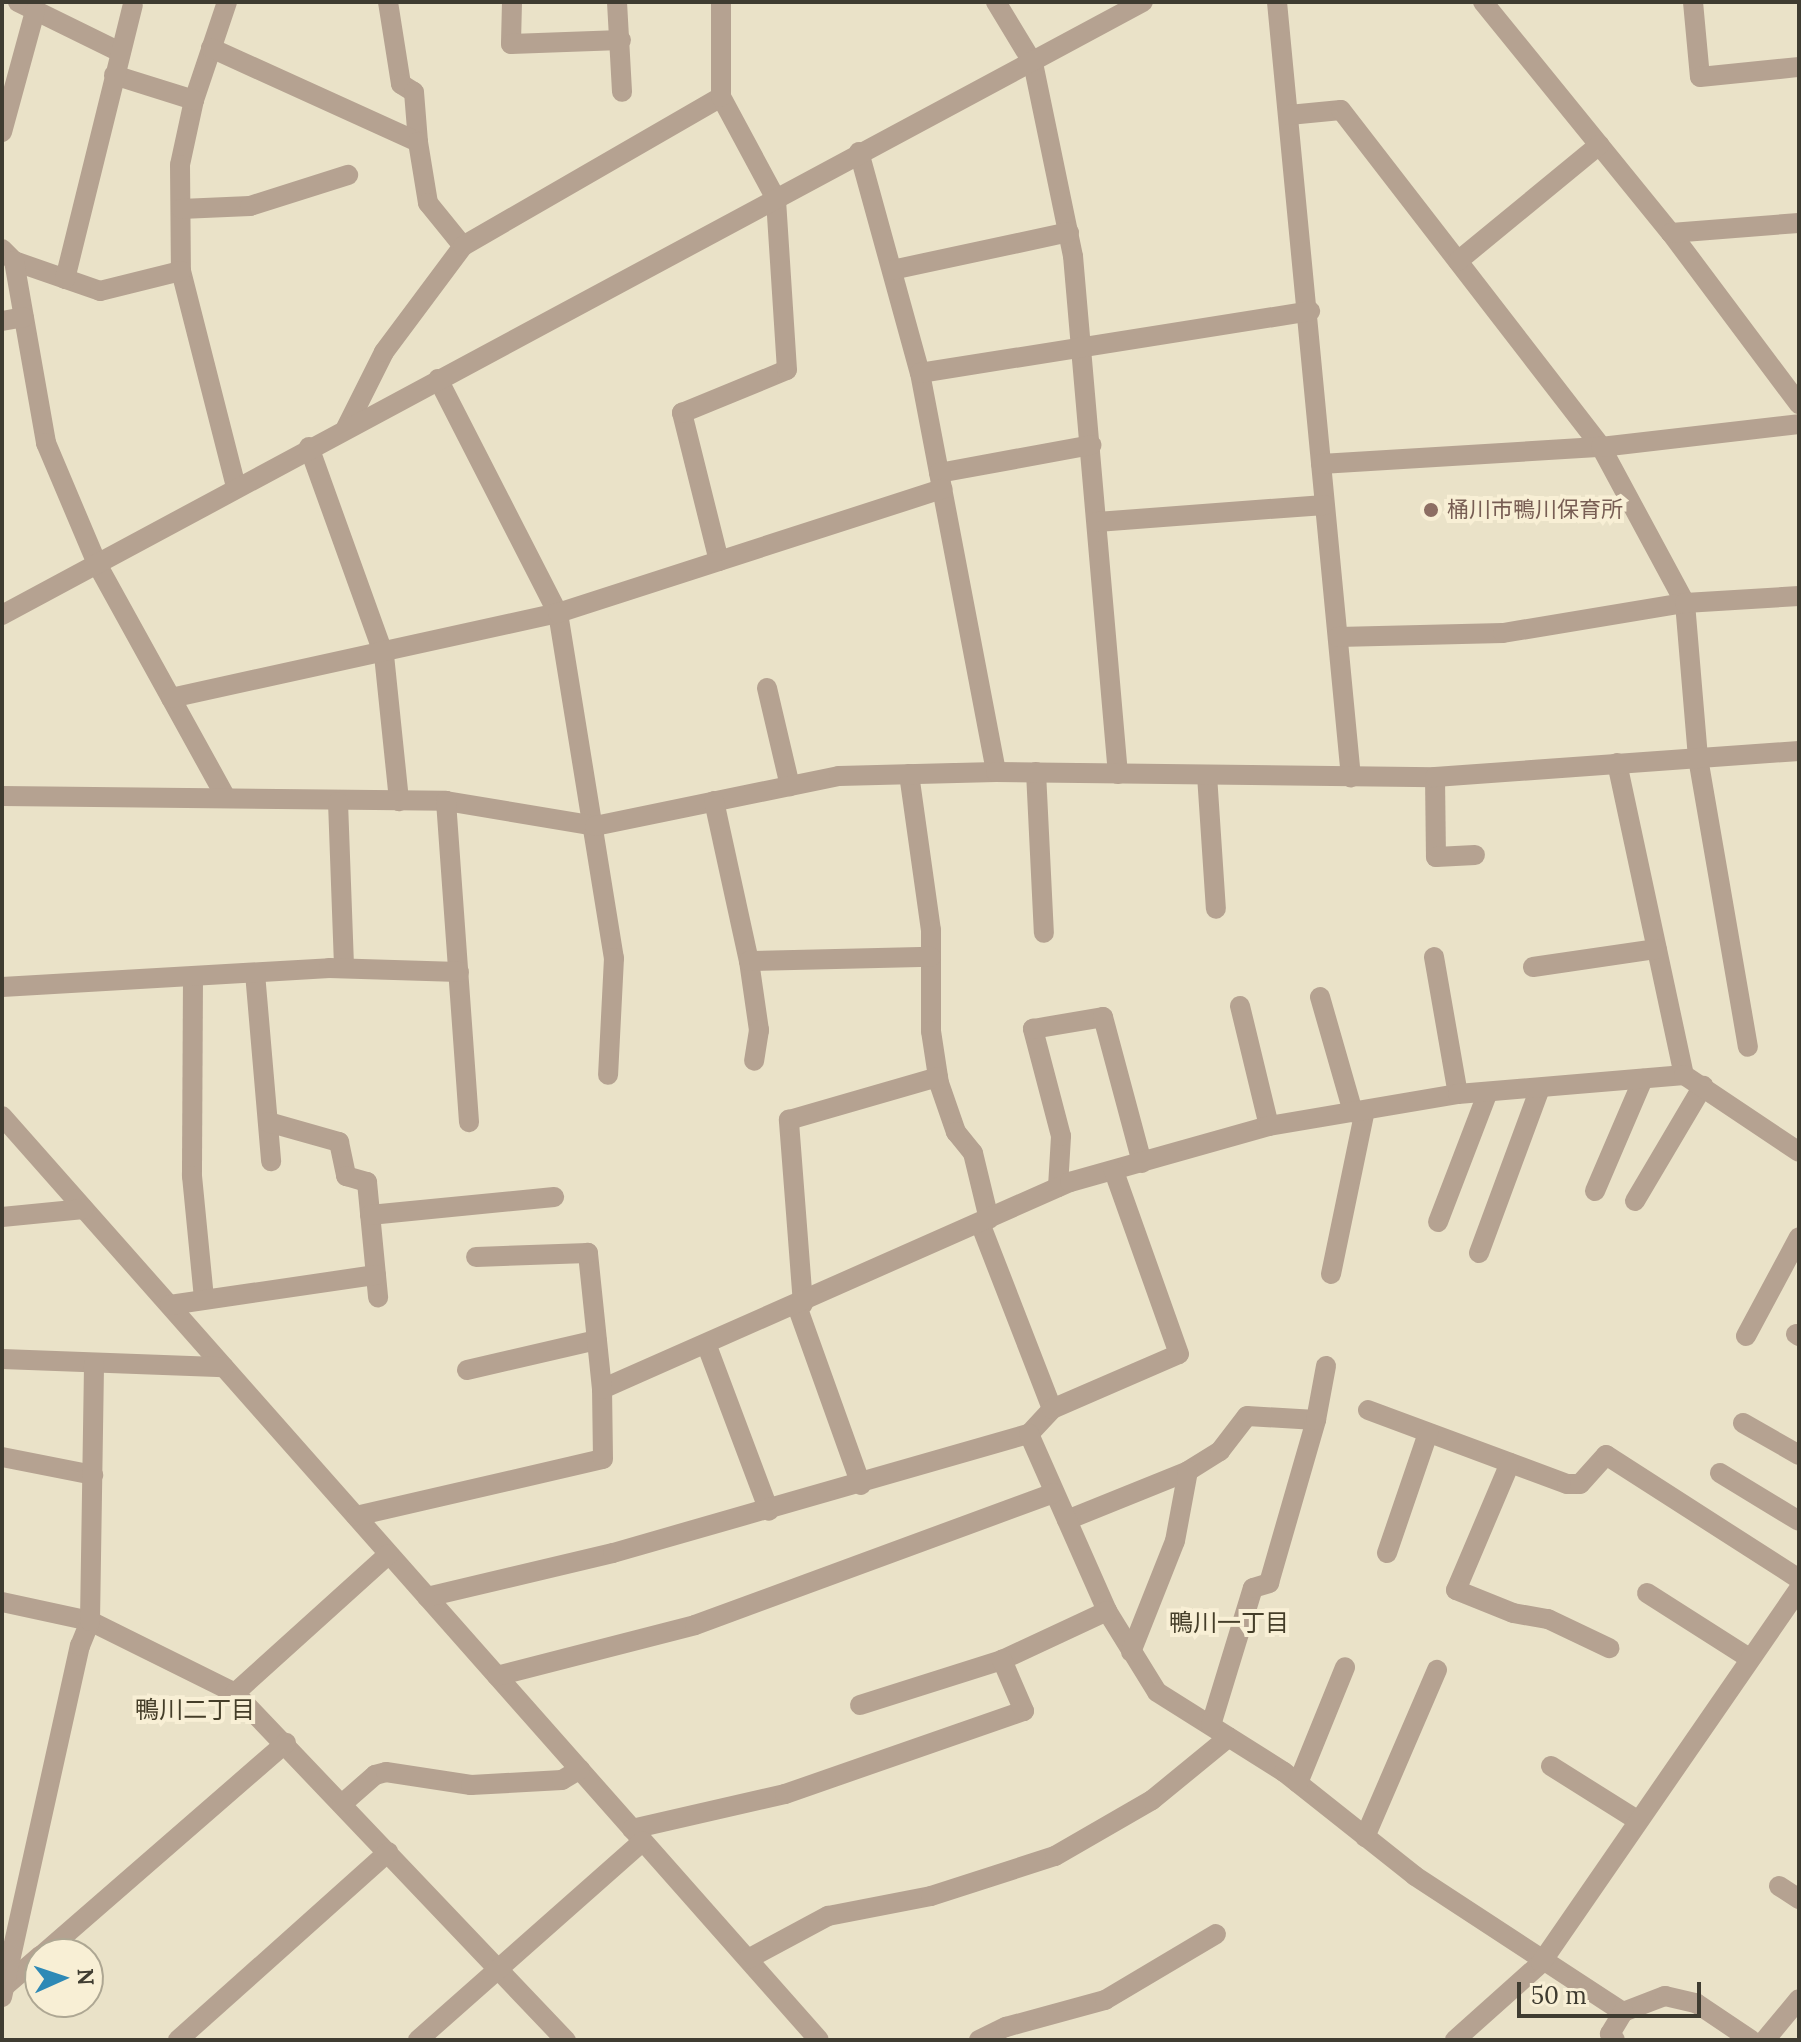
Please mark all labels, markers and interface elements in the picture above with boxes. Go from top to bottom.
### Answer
place label: 桶川市鴨川保育所 [1447,497,1623,523]
marker: 桶川市鴨川保育所 [1422,501,1440,519]
district label: 鴨川一丁目 [1169,1609,1289,1637]
district label: 鴨川二丁目 [135,1696,255,1724]
north arrow [24,1938,104,2018]
scale bar [1521,1966,1705,2016]
text: N [72,1968,100,1986]
text: 50 m [1531,1980,1587,2011]

